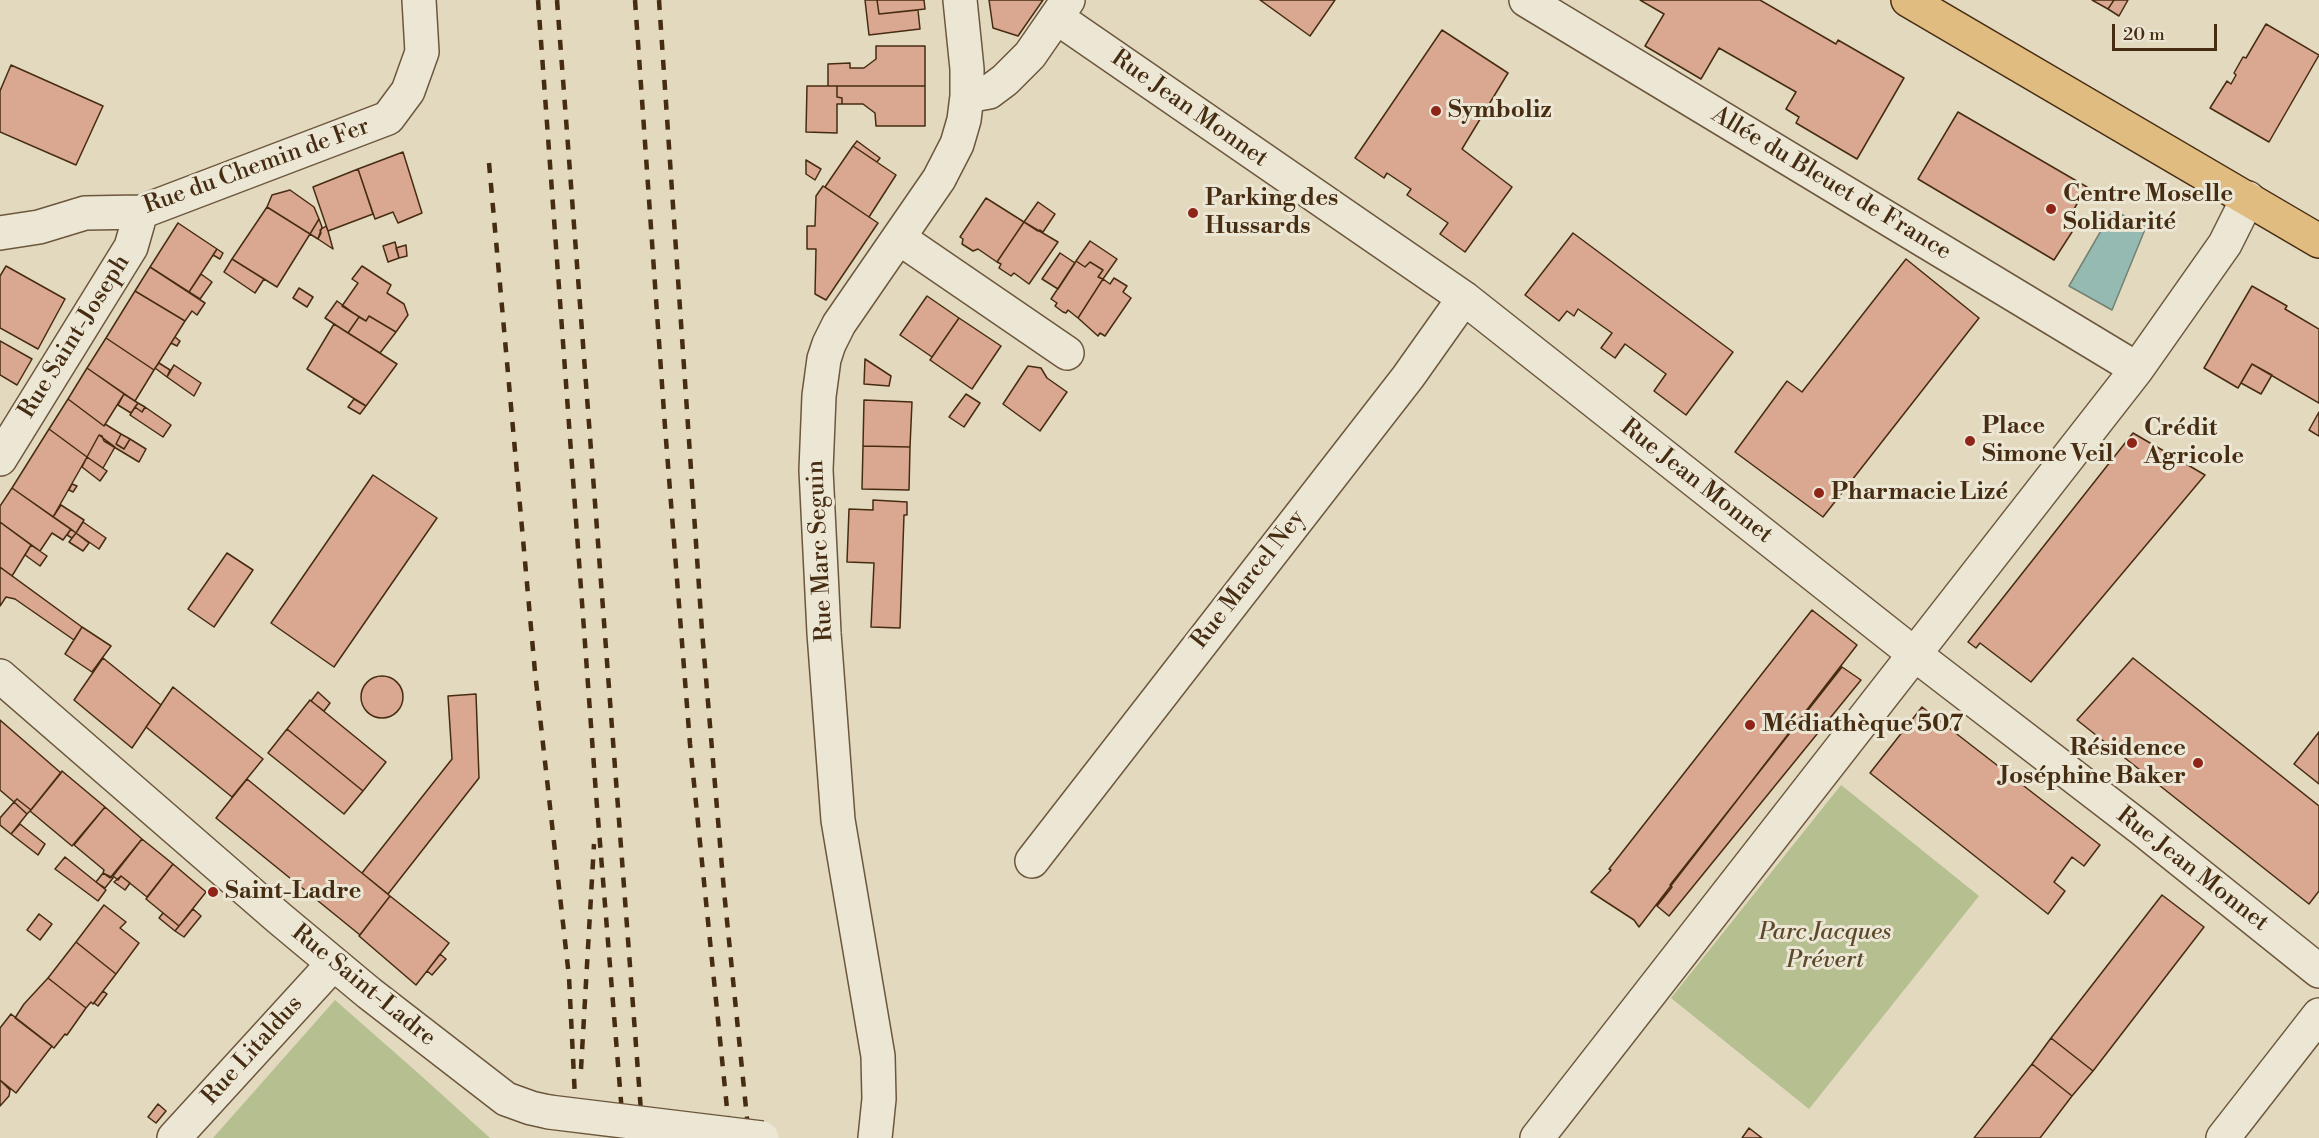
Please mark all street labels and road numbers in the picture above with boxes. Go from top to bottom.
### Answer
street label: Rue Jean Monnet [1105,44,1273,174]
street label: Allée du Bleuet de France [1706,101,1956,267]
street label: Rue du Chemin de Fer [140,113,374,221]
street label: Rue Saint-Joseph [13,250,137,424]
street label: Rue Jean Monnet [1614,414,1778,550]
street label: Rue Marc Seguin [802,459,840,643]
street label: Rue Marcel Ney [1186,505,1312,655]
street label: Rue Jean Monnet [2110,802,2274,938]
street label: Rue Saint-Ladre [285,919,441,1053]
street label: Rue Litaldus [197,991,309,1111]

